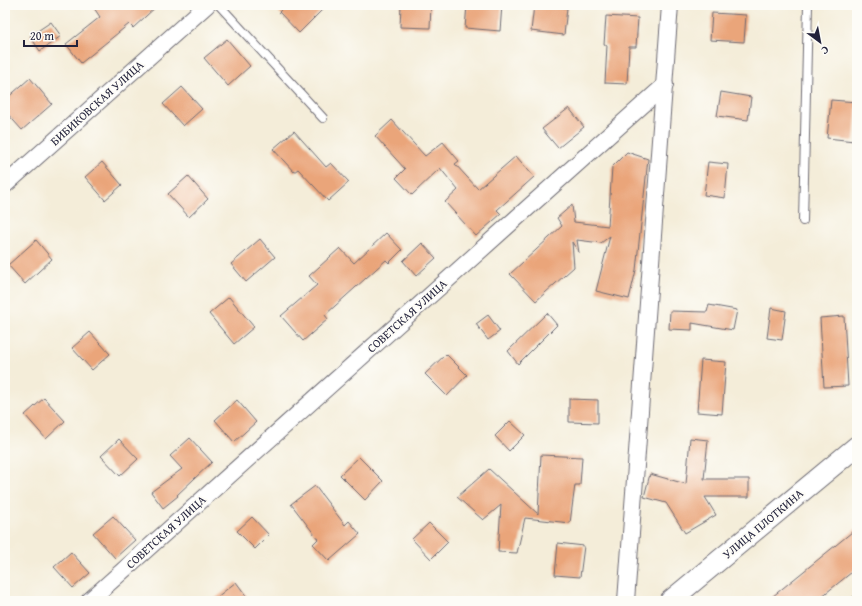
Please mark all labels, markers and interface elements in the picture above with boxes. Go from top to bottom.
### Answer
scale bar [24,22,77,48]
north arrow [800,22,840,62]
text: 20 m [30,27,54,44]
text: С [818,42,832,59]
street label: БИБИКОВСКАЯ УЛИЦА [46,56,148,149]
street label: СОВЕТСКАЯ УЛИЦА [363,275,451,356]
street label: УЛИЦА ПЛОТКИНА [719,484,807,563]
street label: СОВЕТСКАЯ УЛИЦА [122,491,210,572]

